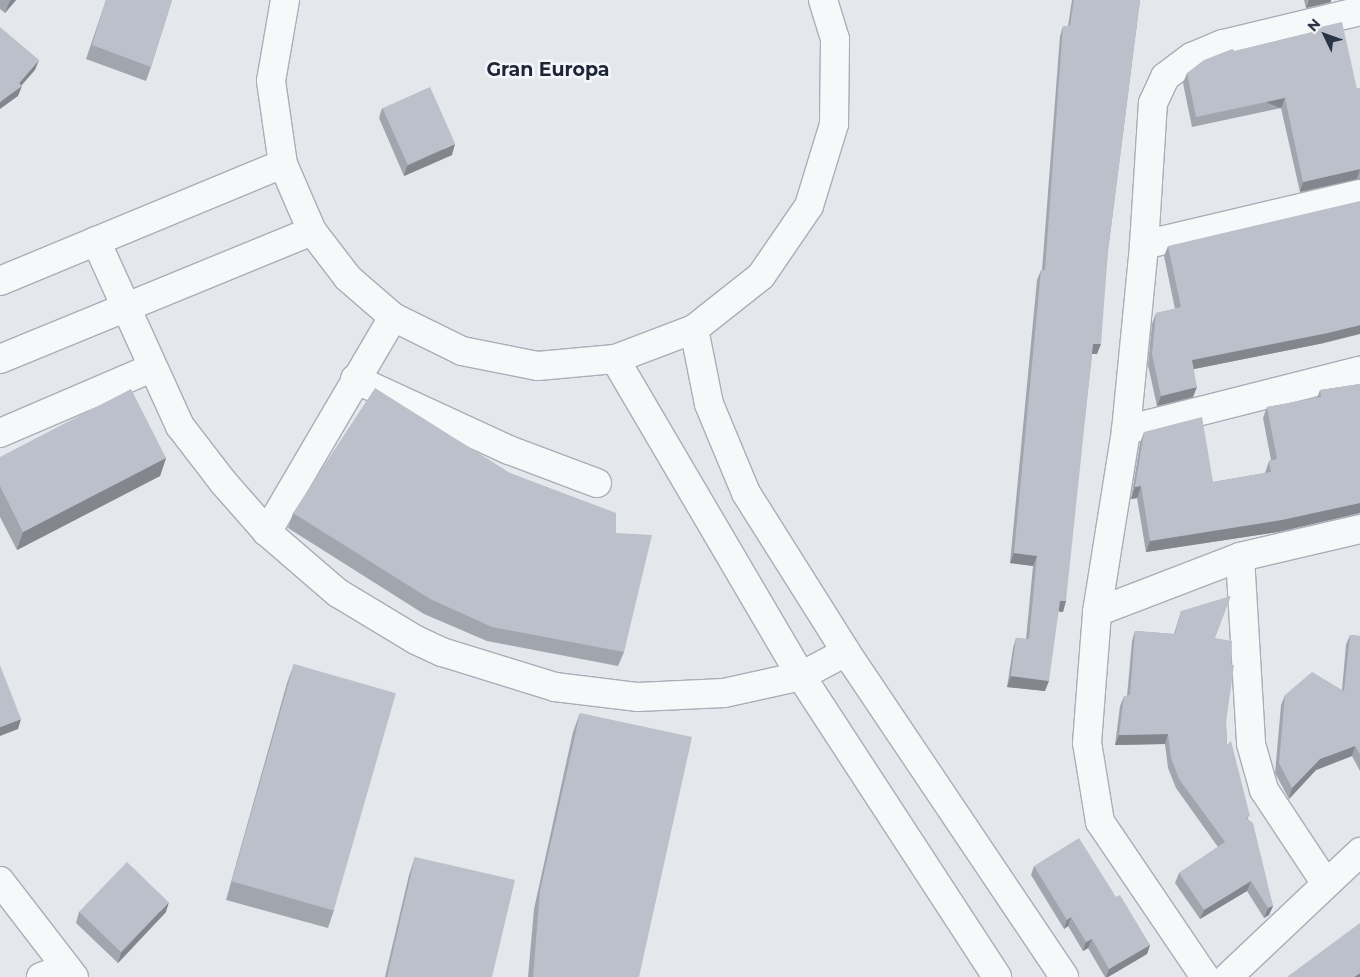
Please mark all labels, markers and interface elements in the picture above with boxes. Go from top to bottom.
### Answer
north arrow [1300,10,1350,60]
text: N [1303,15,1324,35]
district label: Gran Europa [486,59,610,81]

